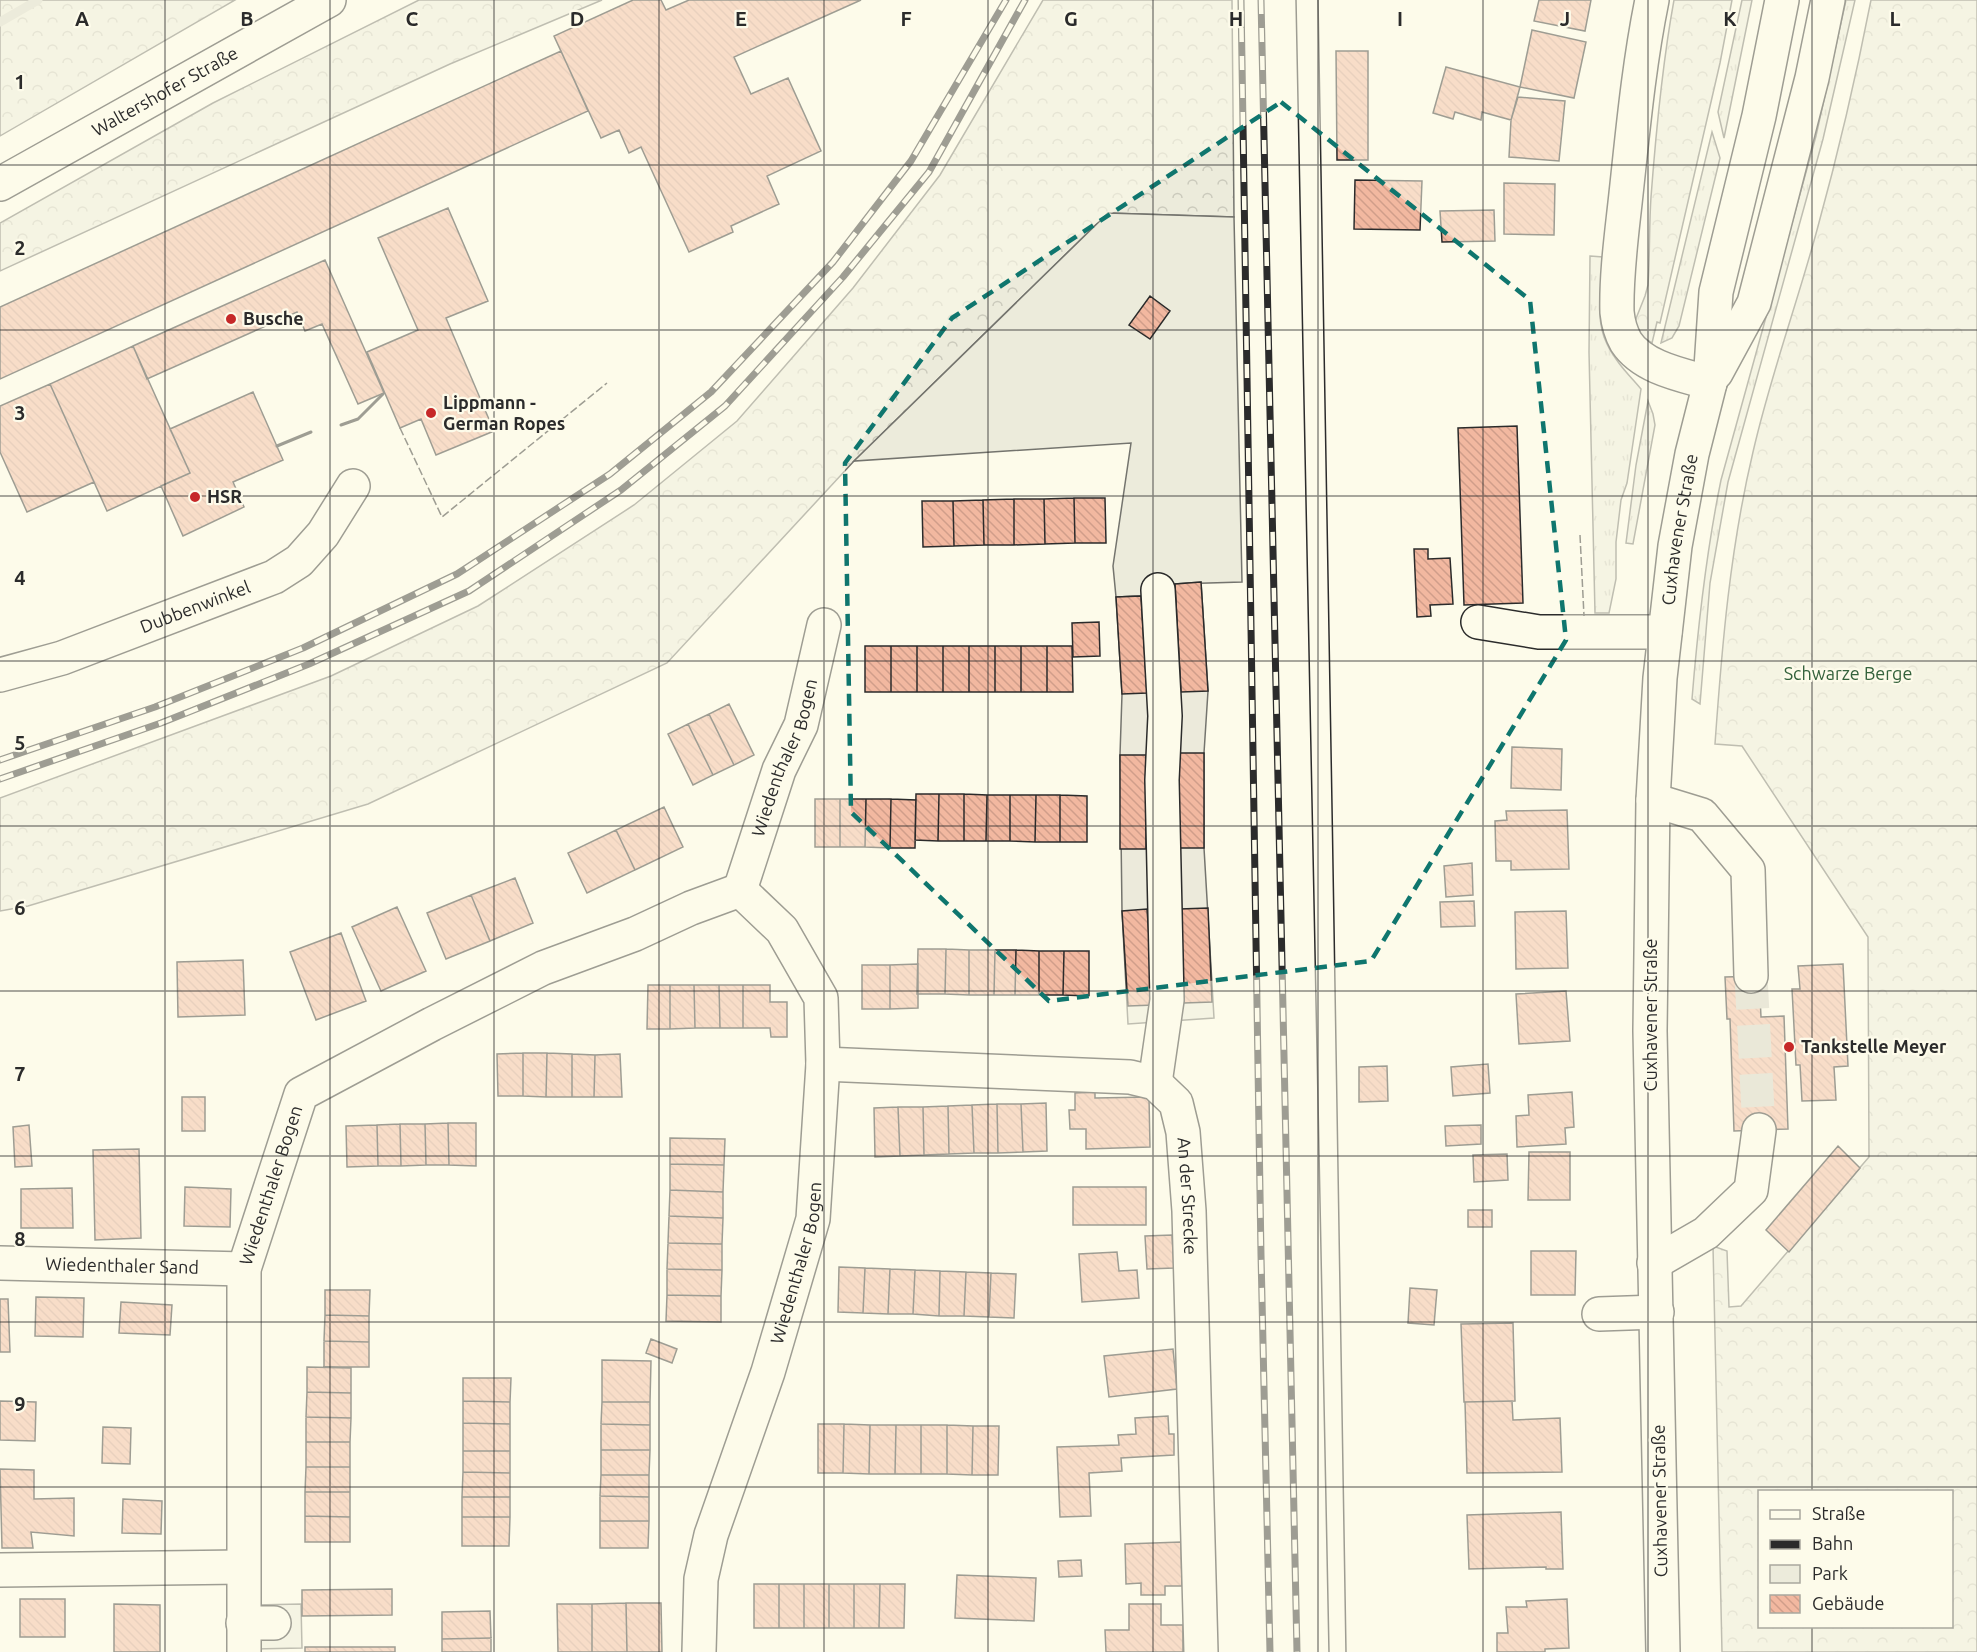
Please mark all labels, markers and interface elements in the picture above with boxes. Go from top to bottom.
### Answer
text: A [75,7,89,30]
text: B [240,7,254,30]
text: C [406,7,419,30]
text: D [570,7,584,30]
text: E [735,7,747,30]
text: F [900,7,912,30]
text: G [1064,7,1078,30]
text: H [1229,7,1243,30]
text: I [1397,7,1403,30]
text: J [1560,7,1570,30]
text: K [1723,7,1737,30]
text: L [1890,7,1901,30]
street label: Waltershofer Straße [88,42,241,140]
text: 1 [14,70,26,93]
text: 2 [14,236,26,259]
place label: Busche [243,308,304,328]
marker: Busche [224,312,238,326]
place label: Lippmann - German Ropes [443,392,565,433]
text: 3 [14,401,26,424]
marker: Lippmann - German Ropes [424,406,438,420]
street label: Cuxhavener Straße [1657,452,1701,606]
place label: HSR [207,486,242,506]
marker: HSR [188,490,202,504]
text: 4 [14,566,26,589]
street label: Dubbenwinkel [137,576,253,636]
park label: Schwarze Berge [1784,663,1912,683]
street label: Wiedenthaler Bogen [747,677,820,839]
text: 5 [14,731,26,754]
text: 6 [14,896,26,919]
street label: Cuxhavener Straße [1640,939,1660,1091]
place label: Tankstelle Meyer [1801,1036,1947,1056]
marker: Tankstelle Meyer [1782,1040,1796,1054]
text: 7 [14,1062,26,1085]
street label: Wiedenthaler Bogen [235,1103,306,1267]
street label: An der Strecke [1174,1136,1201,1255]
street label: Wiedenthaler Bogen [766,1181,824,1346]
text: 8 [14,1227,26,1250]
street label: Wiedenthaler Sand [45,1253,199,1277]
text: 9 [14,1392,26,1415]
street label: Cuxhavener Straße [1648,1424,1670,1578]
legend [1758,1490,1953,1628]
text: Straße [1812,1503,1865,1523]
text: Bahn [1812,1533,1853,1553]
text: Park [1812,1563,1848,1583]
text: Gebäude [1812,1593,1884,1613]

